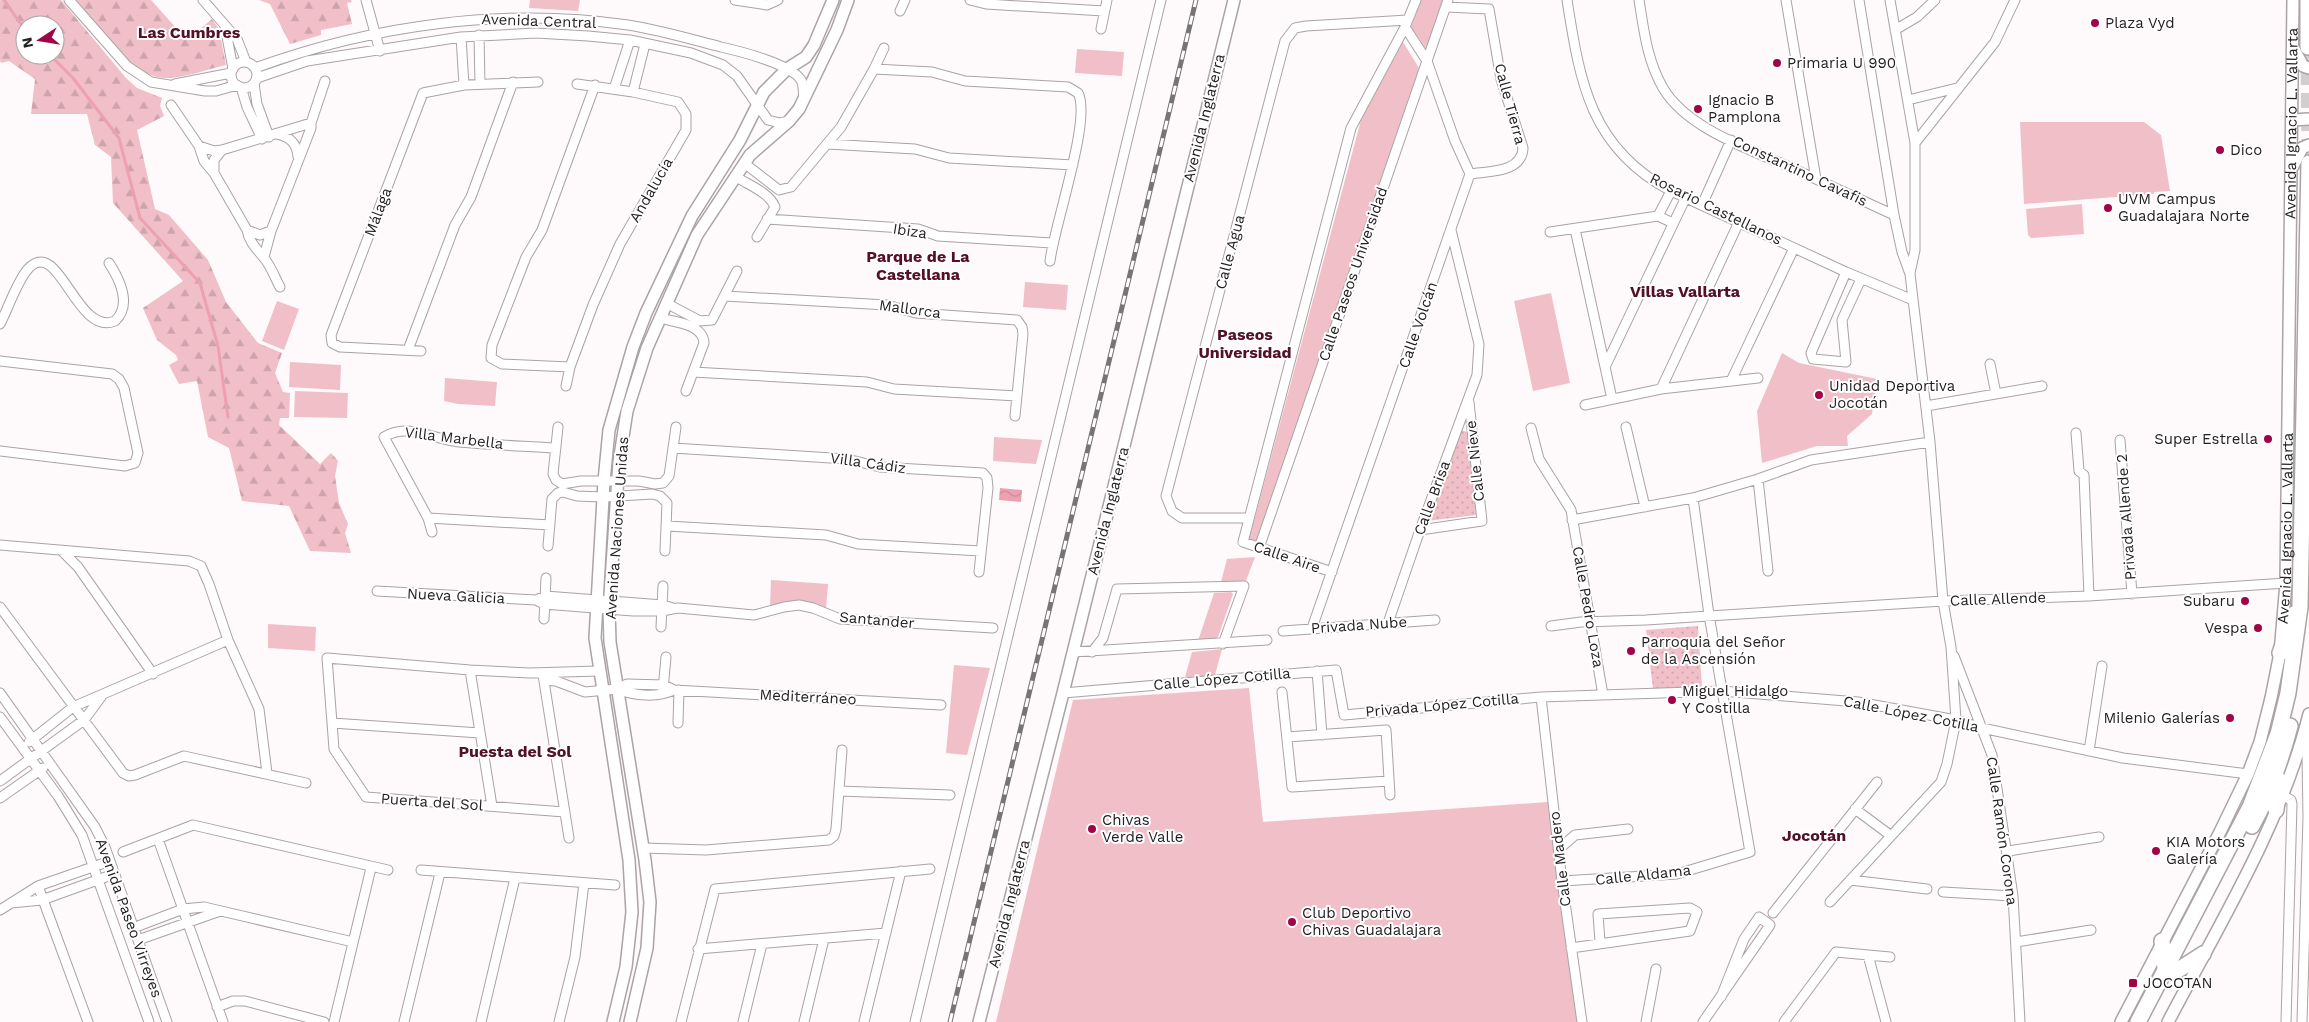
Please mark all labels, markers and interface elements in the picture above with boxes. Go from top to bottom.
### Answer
street label: Avenida Central [481,10,597,32]
place label: Plaza Vyd [2105,14,2175,32]
north arrow [15,15,65,65]
marker: Plaza Vyd [2089,17,2101,29]
district label: Las Cumbres [138,23,241,42]
street label: Avenida Ignacio L. Vallarta [2281,27,2302,219]
text: N [18,36,36,49]
street label: Avenida Inglaterra [1179,51,1229,184]
place label: Primaria U 990 [1787,54,1896,72]
marker: Primaria U 990 [1771,57,1783,69]
street label: Calle Tierra [1491,61,1530,147]
place label: Ignacio B Pamplona [1708,91,1781,126]
marker: Ignacio B Pamplona [1692,103,1704,115]
street label: Constantino Cavafis [1730,132,1870,210]
place label: Dico [2230,141,2262,159]
marker: Dico [2214,144,2226,156]
street label: Andalucía [625,154,677,226]
street label: Rosario Castellanos [1647,169,1785,249]
street label: Calle Paseos Universidad [1315,184,1391,364]
street label: Málaga [361,185,396,239]
place label: UVM Campus Guadalajara Norte [2118,190,2250,225]
marker: UVM Campus Guadalajara Norte [2102,202,2114,214]
street label: Calle Agua [1211,212,1249,291]
street label: Ibiza [892,219,929,243]
district label: Parque de La Castellana [866,247,970,284]
street label: Calle Volcán [1395,280,1441,370]
district label: Villas Vallarta [1630,282,1741,301]
street label: Mallorca [878,296,943,322]
district label: Paseos Universidad [1198,325,1292,362]
place label: Unidad Deportiva Jocotán [1829,377,1956,412]
marker: Unidad Deportiva Jocotán [1813,389,1825,401]
street label: Calle Nieve [1462,419,1488,503]
street label: Villa Marbella [404,423,505,453]
place label: Super Estrella [2154,430,2259,448]
street label: Avenida Ignacio L. Vallarta [2274,432,2297,625]
marker: Super Estrella [2262,433,2274,445]
street label: Avenida Naciones Unidas [602,436,632,620]
street label: Avenida Inglaterra [1083,444,1133,577]
street label: Villa Cádiz [829,449,907,477]
street label: Privada Allende 2 [2113,453,2139,581]
street label: Calle Brisa [1410,458,1454,538]
street label: Calle Aire [1251,537,1323,577]
street label: Calle Pedro Loza [1568,545,1608,670]
street label: Nueva Galicia [406,584,506,608]
street label: Calle Allende [1950,588,2046,610]
place label: Subaru [2183,592,2235,610]
marker: Subaru [2239,595,2251,607]
street label: Santander [839,608,915,632]
street label: Privada Nube [1310,613,1408,637]
place label: Vespa [2205,619,2248,637]
marker: Vespa [2252,622,2264,634]
place label: Parroquia del Señor de la Ascensión [1641,633,1785,668]
marker: Parroquia del Señor de la Ascensión [1625,645,1637,657]
street label: Calle López Cotilla [1153,664,1292,694]
place label: Miguel Hidalgo Y Costilla [1682,682,1788,717]
street label: Mediterráneo [759,685,857,709]
street label: Privada López Cotilla [1364,689,1520,721]
street label: Calle López Cotilla [1842,692,1981,736]
marker: Miguel Hidalgo Y Costilla [1666,694,1678,706]
place label: Milenio Galerías [2103,709,2220,727]
marker: Milenio Galerías [2224,712,2236,724]
district label: Puesta del Sol [458,742,572,761]
street label: Calle Ramón Corona [1983,756,2021,907]
street label: Puerta del Sol [380,789,484,815]
street label: Calle Madero [1545,810,1575,908]
place label: Chivas Verde Valle [1102,811,1183,846]
marker: Chivas Verde Valle [1086,823,1098,835]
district label: Jocotán [1782,826,1846,845]
place label: KIA Motors Galería [2166,833,2245,868]
street label: Avenida Paseo Virreyes [92,836,166,1000]
street label: Avenida Inglaterra [984,837,1034,970]
marker: KIA Motors Galería [2150,845,2162,857]
street label: Calle Aldama [1594,861,1692,889]
place label: Club Deportivo Chivas Guadalajara [1302,904,1442,939]
marker: Club Deportivo Chivas Guadalajara [1286,916,1298,928]
place label: JOCOTAN [2143,974,2213,992]
marker: JOCOTAN [2127,977,2139,989]

